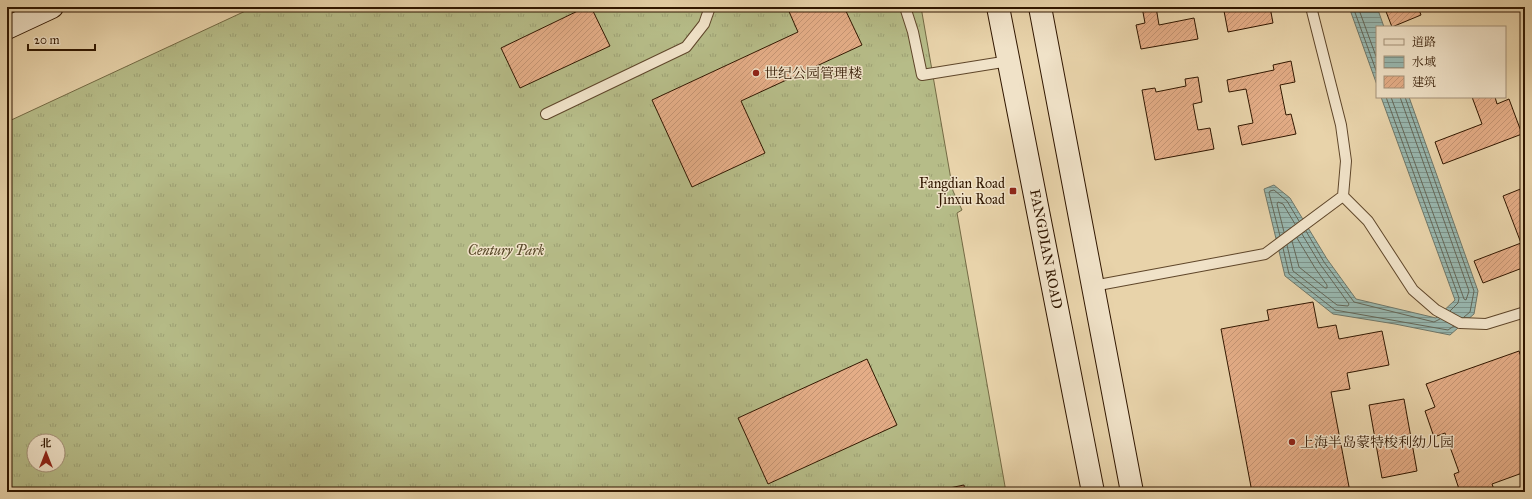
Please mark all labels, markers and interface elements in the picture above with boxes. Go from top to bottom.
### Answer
scale bar [28,26,95,52]
legend [1376,26,1506,98]
text: 20 m [34,33,60,47]
text: 道路 [1412,35,1436,49]
text: 水域 [1412,55,1436,69]
place label: 世纪公园管理楼 [764,65,862,82]
marker: 世纪公园管理楼 [751,68,761,78]
text: 建筑 [1412,75,1436,89]
place label: Fangdian Road Jinxiu Road [919,175,1005,209]
marker: Fangdian Road Jinxiu Road [1008,186,1018,196]
street label: FANGDIAN ROAD [1026,188,1066,310]
park label: Century Park [468,242,545,259]
north arrow [26,433,66,473]
place label: 上海半岛蒙特梭利幼儿园 [1300,434,1454,451]
text: 北 [41,437,52,450]
marker: 上海半岛蒙特梭利幼儿园 [1287,437,1297,447]

